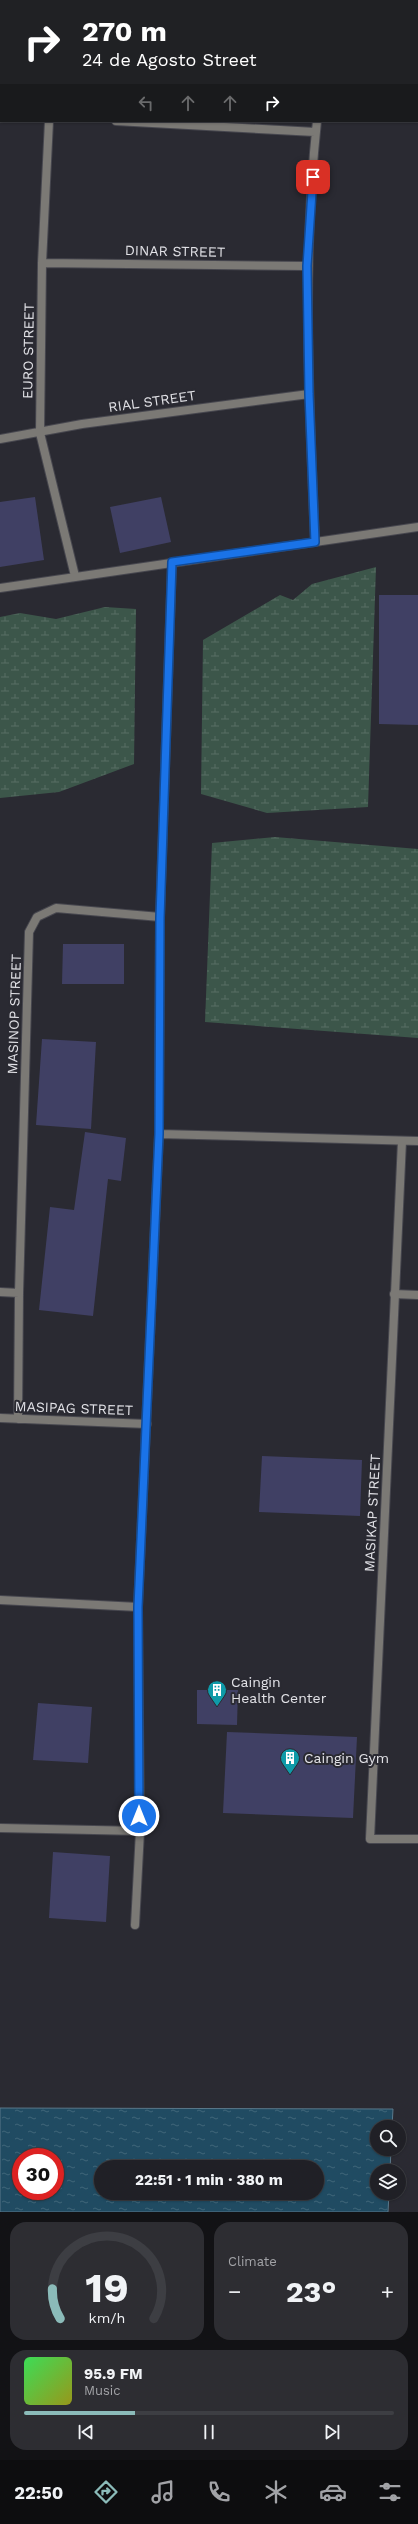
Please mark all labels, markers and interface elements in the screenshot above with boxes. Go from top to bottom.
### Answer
text: 270 m [82,15,167,48]
icon: right [16,16,68,68]
text: 24 de Agosto Street [82,49,257,70]
icon: left [135,92,157,114]
icon: ahead [177,92,199,114]
icon: ahead [219,92,241,114]
icon: right [261,92,283,114]
pin [296,160,330,194]
icon: arrive [302,166,324,188]
street label: DINAR STREET [125,242,226,260]
street label: EURO STREET [19,302,37,399]
street label: RIAL STREET [107,387,197,415]
street label: MASINOP STREET [4,953,24,1075]
street label: MASIPAG STREET [14,1398,134,1418]
street label: MASIKAP STREET [361,1453,383,1572]
place label: Caingin Health Center [231,1674,327,1706]
building icon: Caingin Health Center [206,1679,228,1707]
building icon: Caingin Gym [279,1747,301,1775]
place label: Caingin Gym [304,1750,389,1766]
position arrow [118,1795,160,1837]
map controls [370,2120,406,2200]
button: search [370,2120,406,2156]
speed limit sign: 30 [12,2148,64,2200]
button: layers [370,2164,406,2200]
text: 22:51 · 1 min · 380 m [135,2171,283,2189]
text: Climate [228,2254,277,2269]
text: 19 [85,2263,129,2312]
text: 23° [286,2274,336,2309]
text: − [228,2279,241,2304]
text: + [381,2279,394,2304]
text: km/h [89,2310,125,2326]
text: 95.9 FM [84,2365,143,2383]
text: Music [84,2383,121,2398]
icon: previous [75,2421,97,2443]
icon: pause [198,2421,220,2443]
icon: next [321,2421,343,2443]
icon: directions [92,2478,120,2506]
icon: music [149,2478,177,2506]
icon: phone [205,2478,233,2506]
icon: climate [262,2478,290,2506]
icon: car [319,2478,347,2506]
icon: filters [376,2478,404,2506]
text: 22:50 [14,2482,63,2503]

